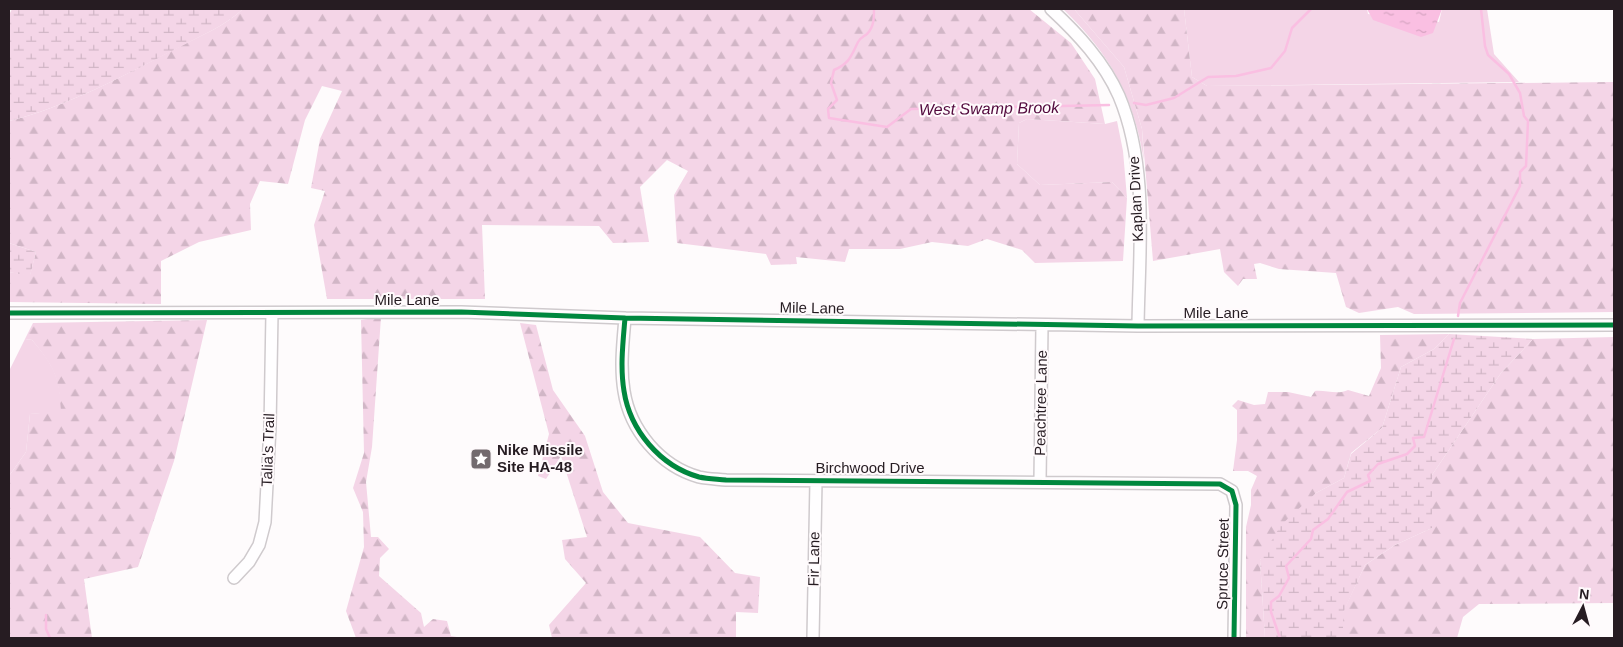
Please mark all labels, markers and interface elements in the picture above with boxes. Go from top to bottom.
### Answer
water label: West Swamp Brook [919,99,1060,118]
street label: Kaplan Drive [1125,156,1146,242]
street label: Mile Lane [374,291,440,308]
street label: Mile Lane [779,298,845,317]
street label: Mile Lane [1183,304,1249,321]
street label: Peachtree Lane [1031,350,1050,456]
street label: Talia's Trail [258,413,277,487]
place label: Nike Missile Site HA-48 [497,441,583,475]
place icon: Nike Missile Site HA-48 [469,447,493,471]
street label: Birchwood Drive [815,459,925,476]
street label: Spruce Street [1213,517,1232,610]
street label: Fir Lane [805,531,822,587]
north arrow [1558,582,1608,632]
text: N [1578,586,1590,603]

